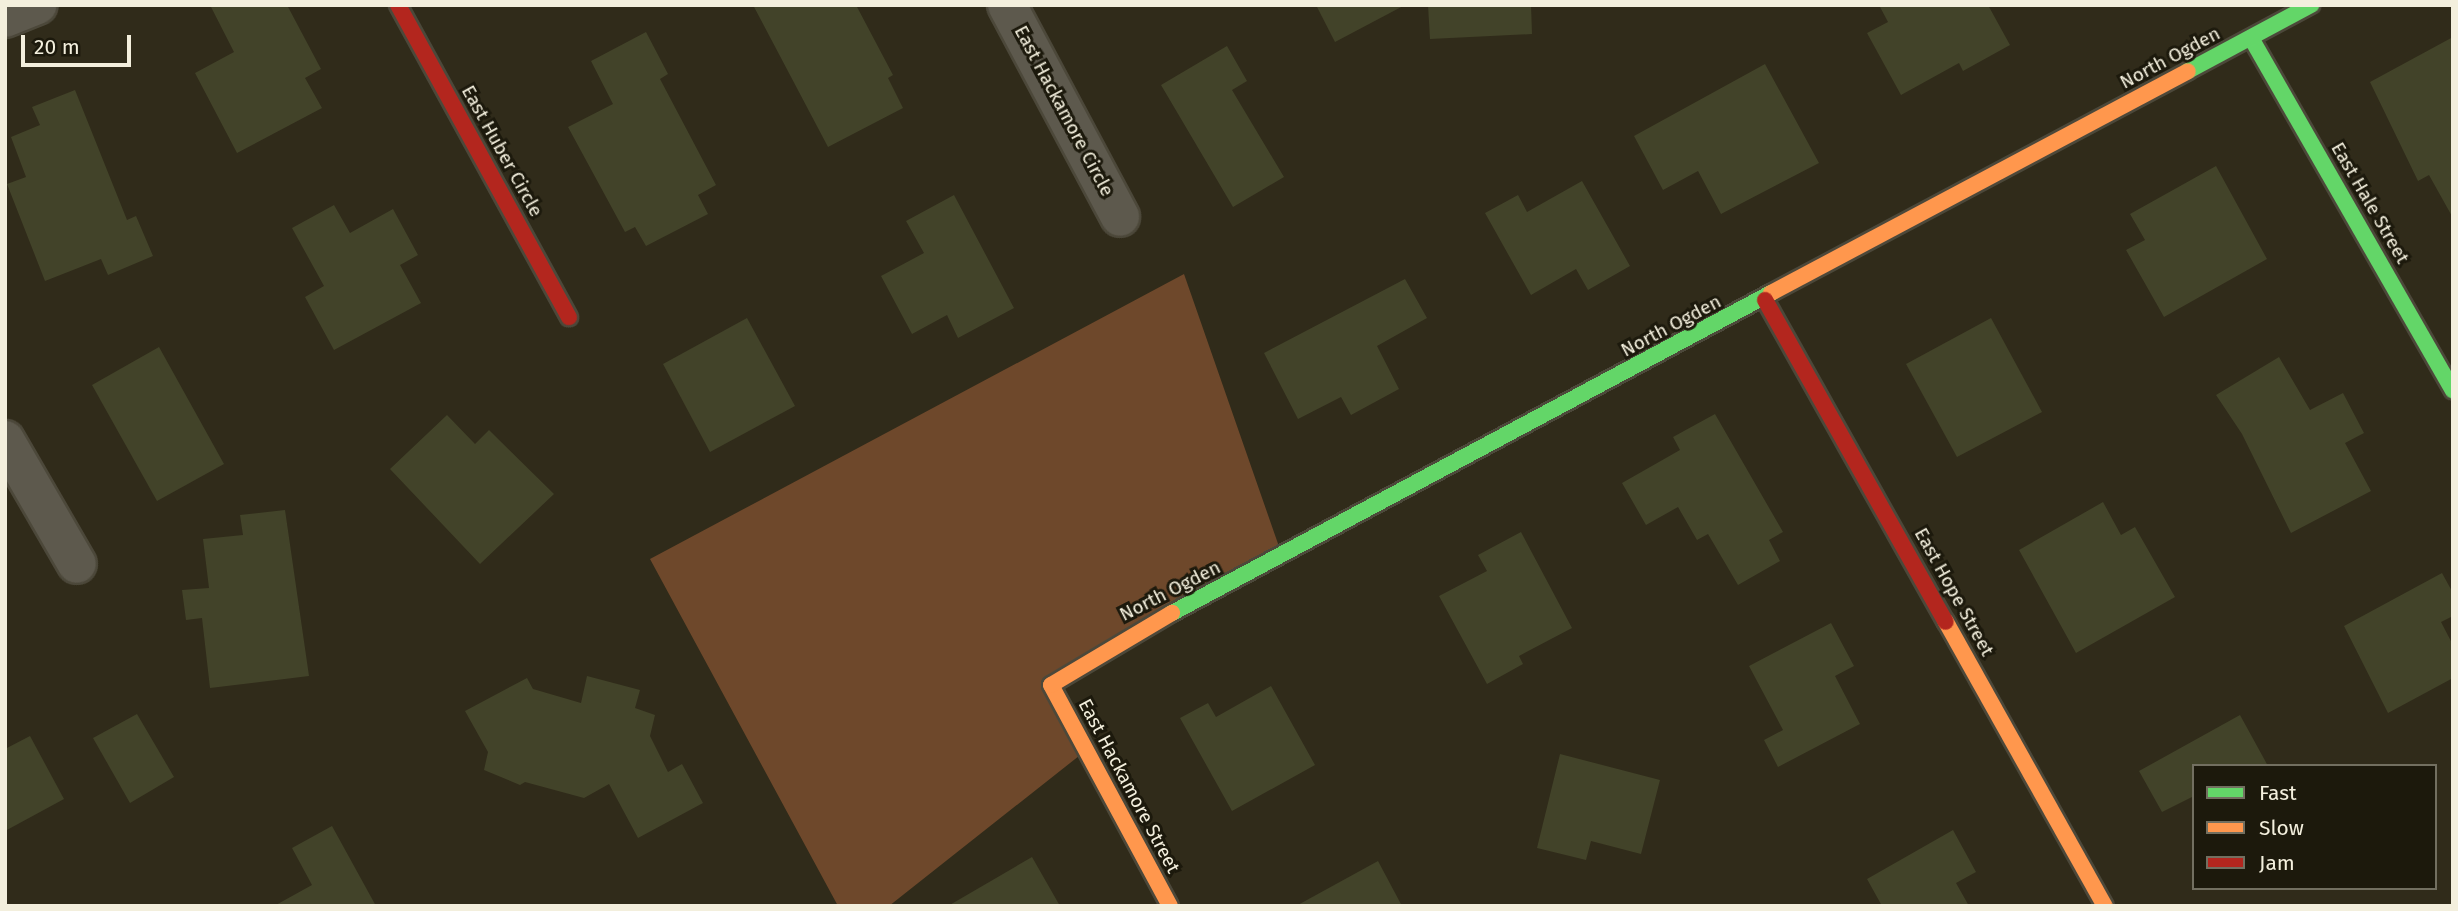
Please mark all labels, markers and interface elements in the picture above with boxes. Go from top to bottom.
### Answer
scale bar [24,21,135,65]
street label: East Hackamore Circle [1009,22,1119,200]
street label: North Ogden [2116,22,2224,94]
text: 20 m [34,34,80,60]
street label: East Huber Circle [457,81,547,221]
street label: East Hale Street [2326,138,2414,268]
street label: North Ogden [1617,290,1725,362]
street label: East Hope Street [1909,524,1999,660]
street label: North Ogden [1116,556,1224,626]
street label: East Hackamore Street [1073,695,1185,877]
legend [2192,764,2437,890]
text: Fast [2259,780,2297,806]
text: Slow [2259,815,2304,841]
text: Jam [2259,850,2295,876]

